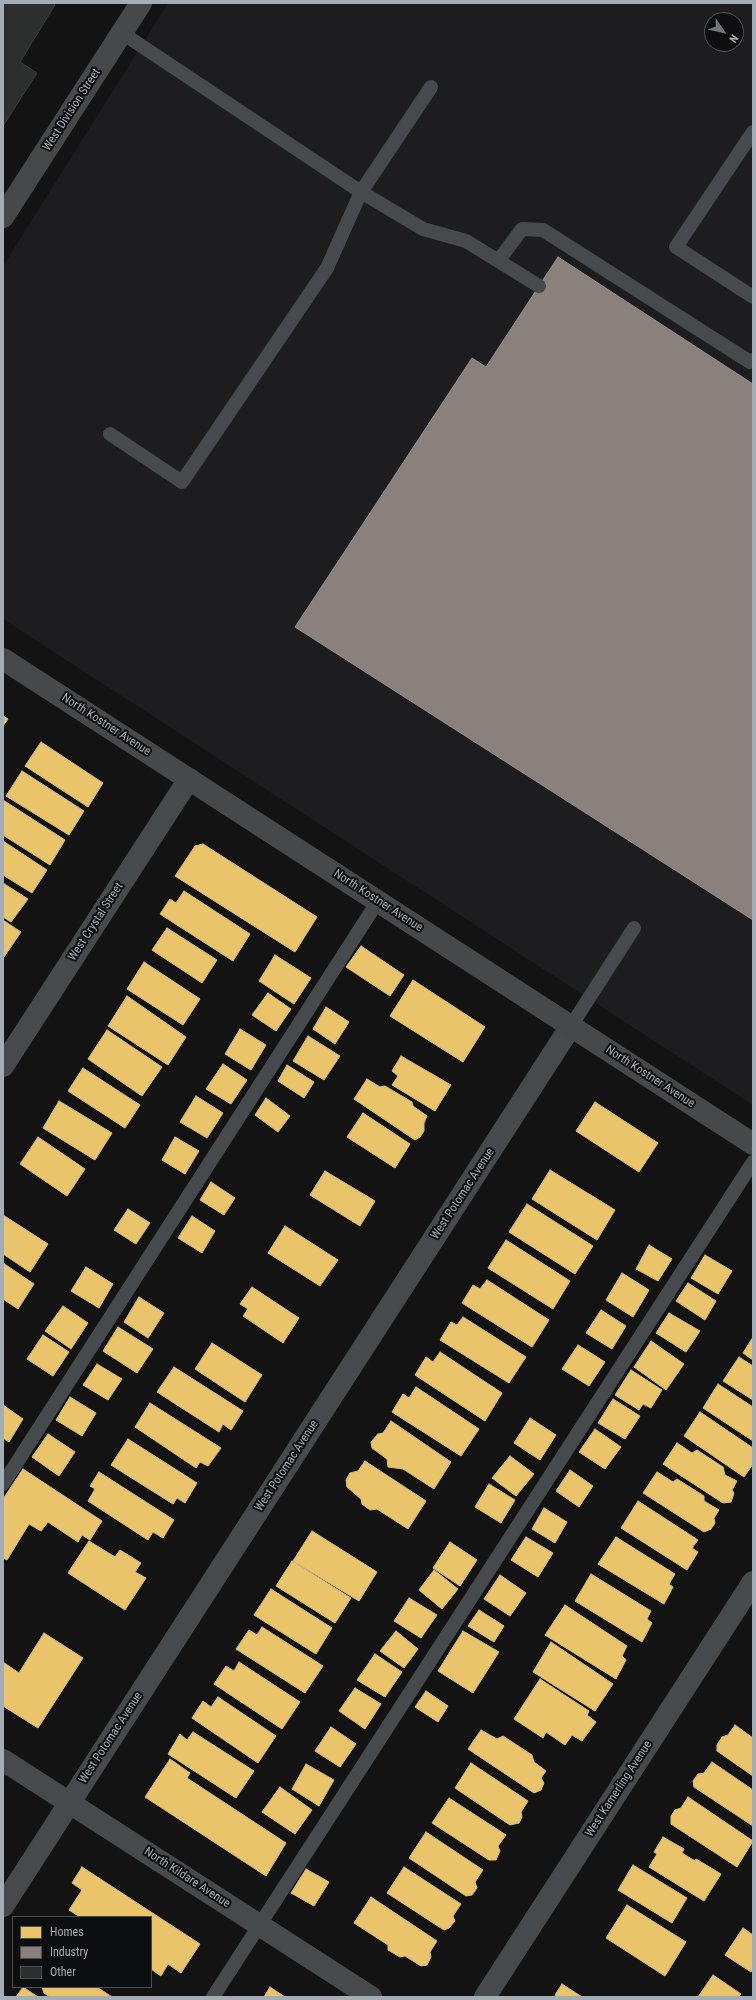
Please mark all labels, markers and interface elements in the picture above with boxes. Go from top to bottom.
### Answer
north arrow [704,12,744,52]
text: N [726,32,741,45]
street label: West Division Street [40,66,104,154]
street label: North Kostner Avenue [59,691,153,759]
street label: North Kostner Avenue [331,867,425,935]
street label: West Crystal Street [65,880,127,964]
street label: North Kostner Avenue [603,1043,697,1111]
street label: West Potomac Avenue [428,1146,498,1242]
street label: West Potomac Avenue [252,1418,322,1514]
street label: West Potomac Avenue [76,1690,146,1786]
street label: West Kamerling Avenue [583,1738,655,1840]
street label: North Kildare Avenue [141,1845,233,1911]
legend [12,1916,152,1988]
text: Homes [50,1925,84,1939]
text: Industry [50,1945,88,1959]
text: Other [50,1965,76,1979]

